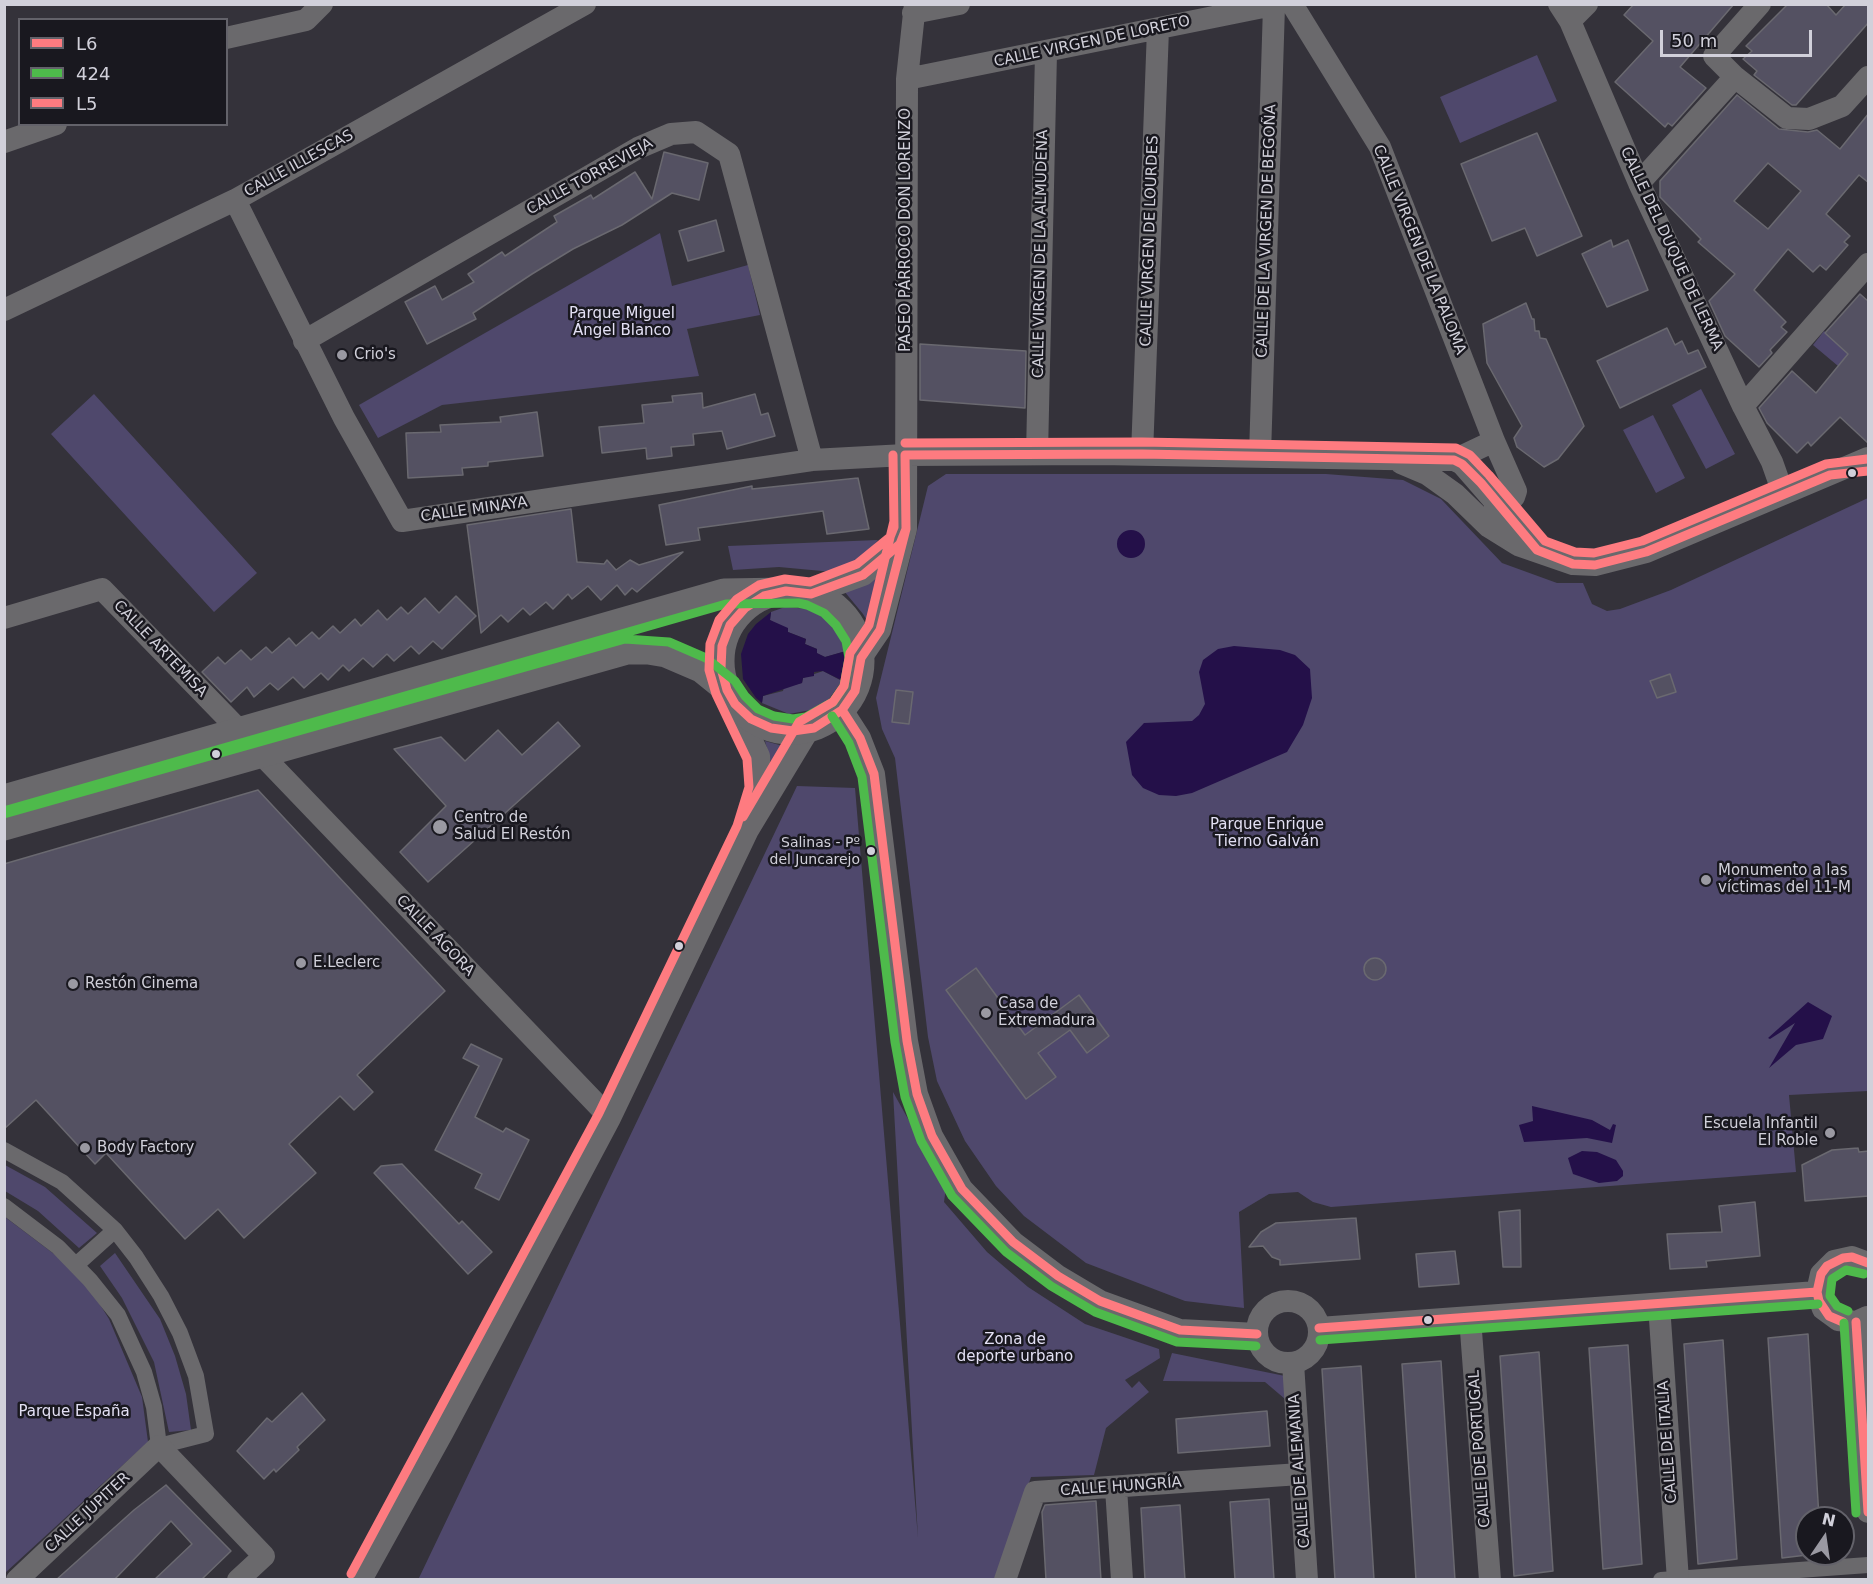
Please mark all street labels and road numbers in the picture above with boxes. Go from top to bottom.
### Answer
street label: CALLE VIRGEN DE LORETO [992,12,1192,72]
street label: CALLE DE LA VIRGEN DE BEGOÑA [1254,104,1280,358]
street label: PASEO PÁRROCO DON LORENZO [897,108,915,352]
street label: CALLE ILLESCAS [241,127,357,201]
street label: CALLE VIRGEN DE LA ALMUDENA [1030,130,1052,378]
street label: CALLE TORREVIEJA [524,135,656,219]
street label: CALLE VIRGEN DE LOURDES [1137,135,1163,347]
street label: CALLE VIRGEN DE LA PALOMA [1369,143,1469,357]
street label: CALLE DEL DUQUE DE LERMA [1616,144,1726,354]
street label: CALLE MINAYA [419,494,529,526]
street label: CALLE ARTEMISA [109,597,211,701]
street label: CALLE ÁGORA [392,892,478,980]
street label: CALLE DE PORTUGAL [1466,1370,1494,1528]
street label: CALLE DE ITALIA [1655,1380,1681,1504]
street label: CALLE DE ALEMANIA [1286,1393,1314,1549]
street label: CALLE JÚPITER [42,1469,134,1557]
street label: CALLE HUNGRÍA [1060,1474,1182,1500]

